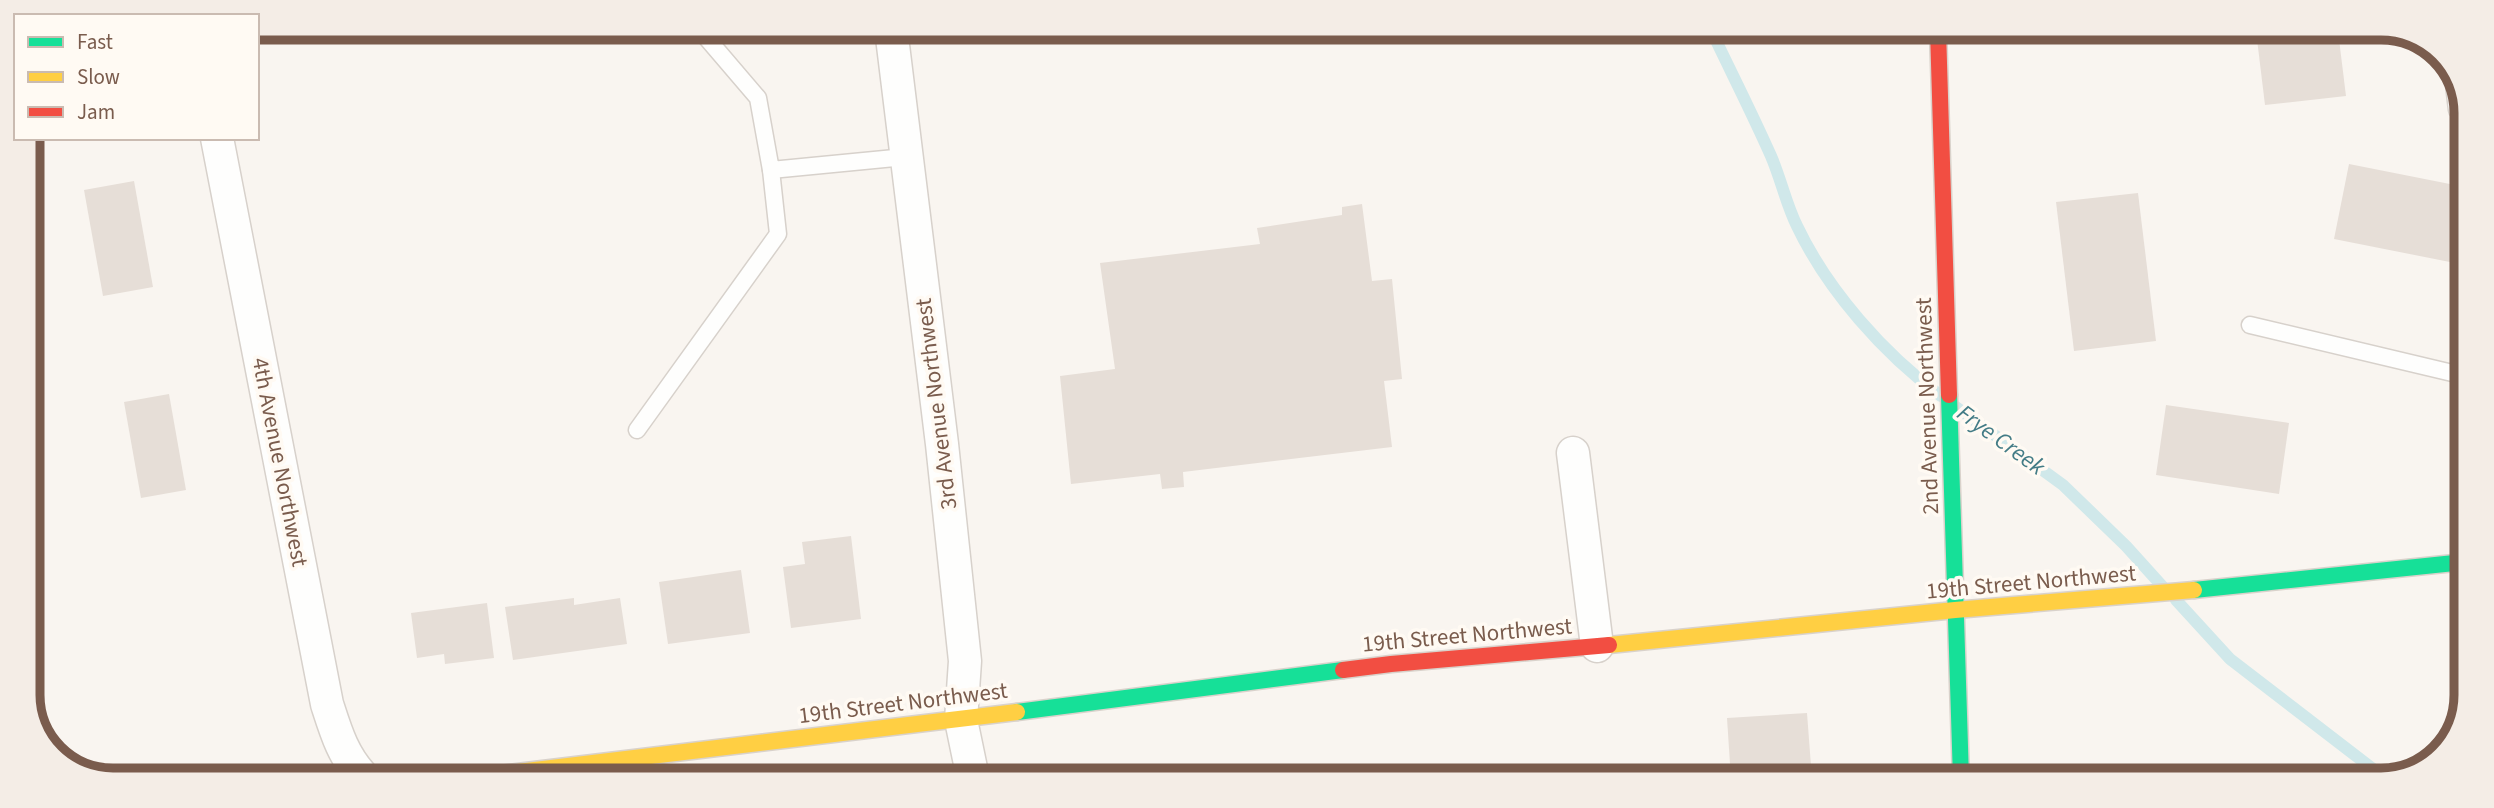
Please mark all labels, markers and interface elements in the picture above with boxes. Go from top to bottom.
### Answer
legend [14,14,259,140]
text: Fast [77,27,113,57]
text: Slow [77,62,120,92]
text: Jam [77,97,115,127]
street label: 3rd Avenue Northwest [907,296,965,511]
street label: 2nd Avenue Northwest [1907,297,1947,515]
street label: 4th Avenue Northwest [244,355,316,570]
water label: Frye Creek [1950,396,2053,484]
street label: 19th Street Northwest [1925,556,2137,608]
street label: 19th Street Northwest [1361,609,1573,661]
street label: 19th Street Northwest [797,674,1010,732]

